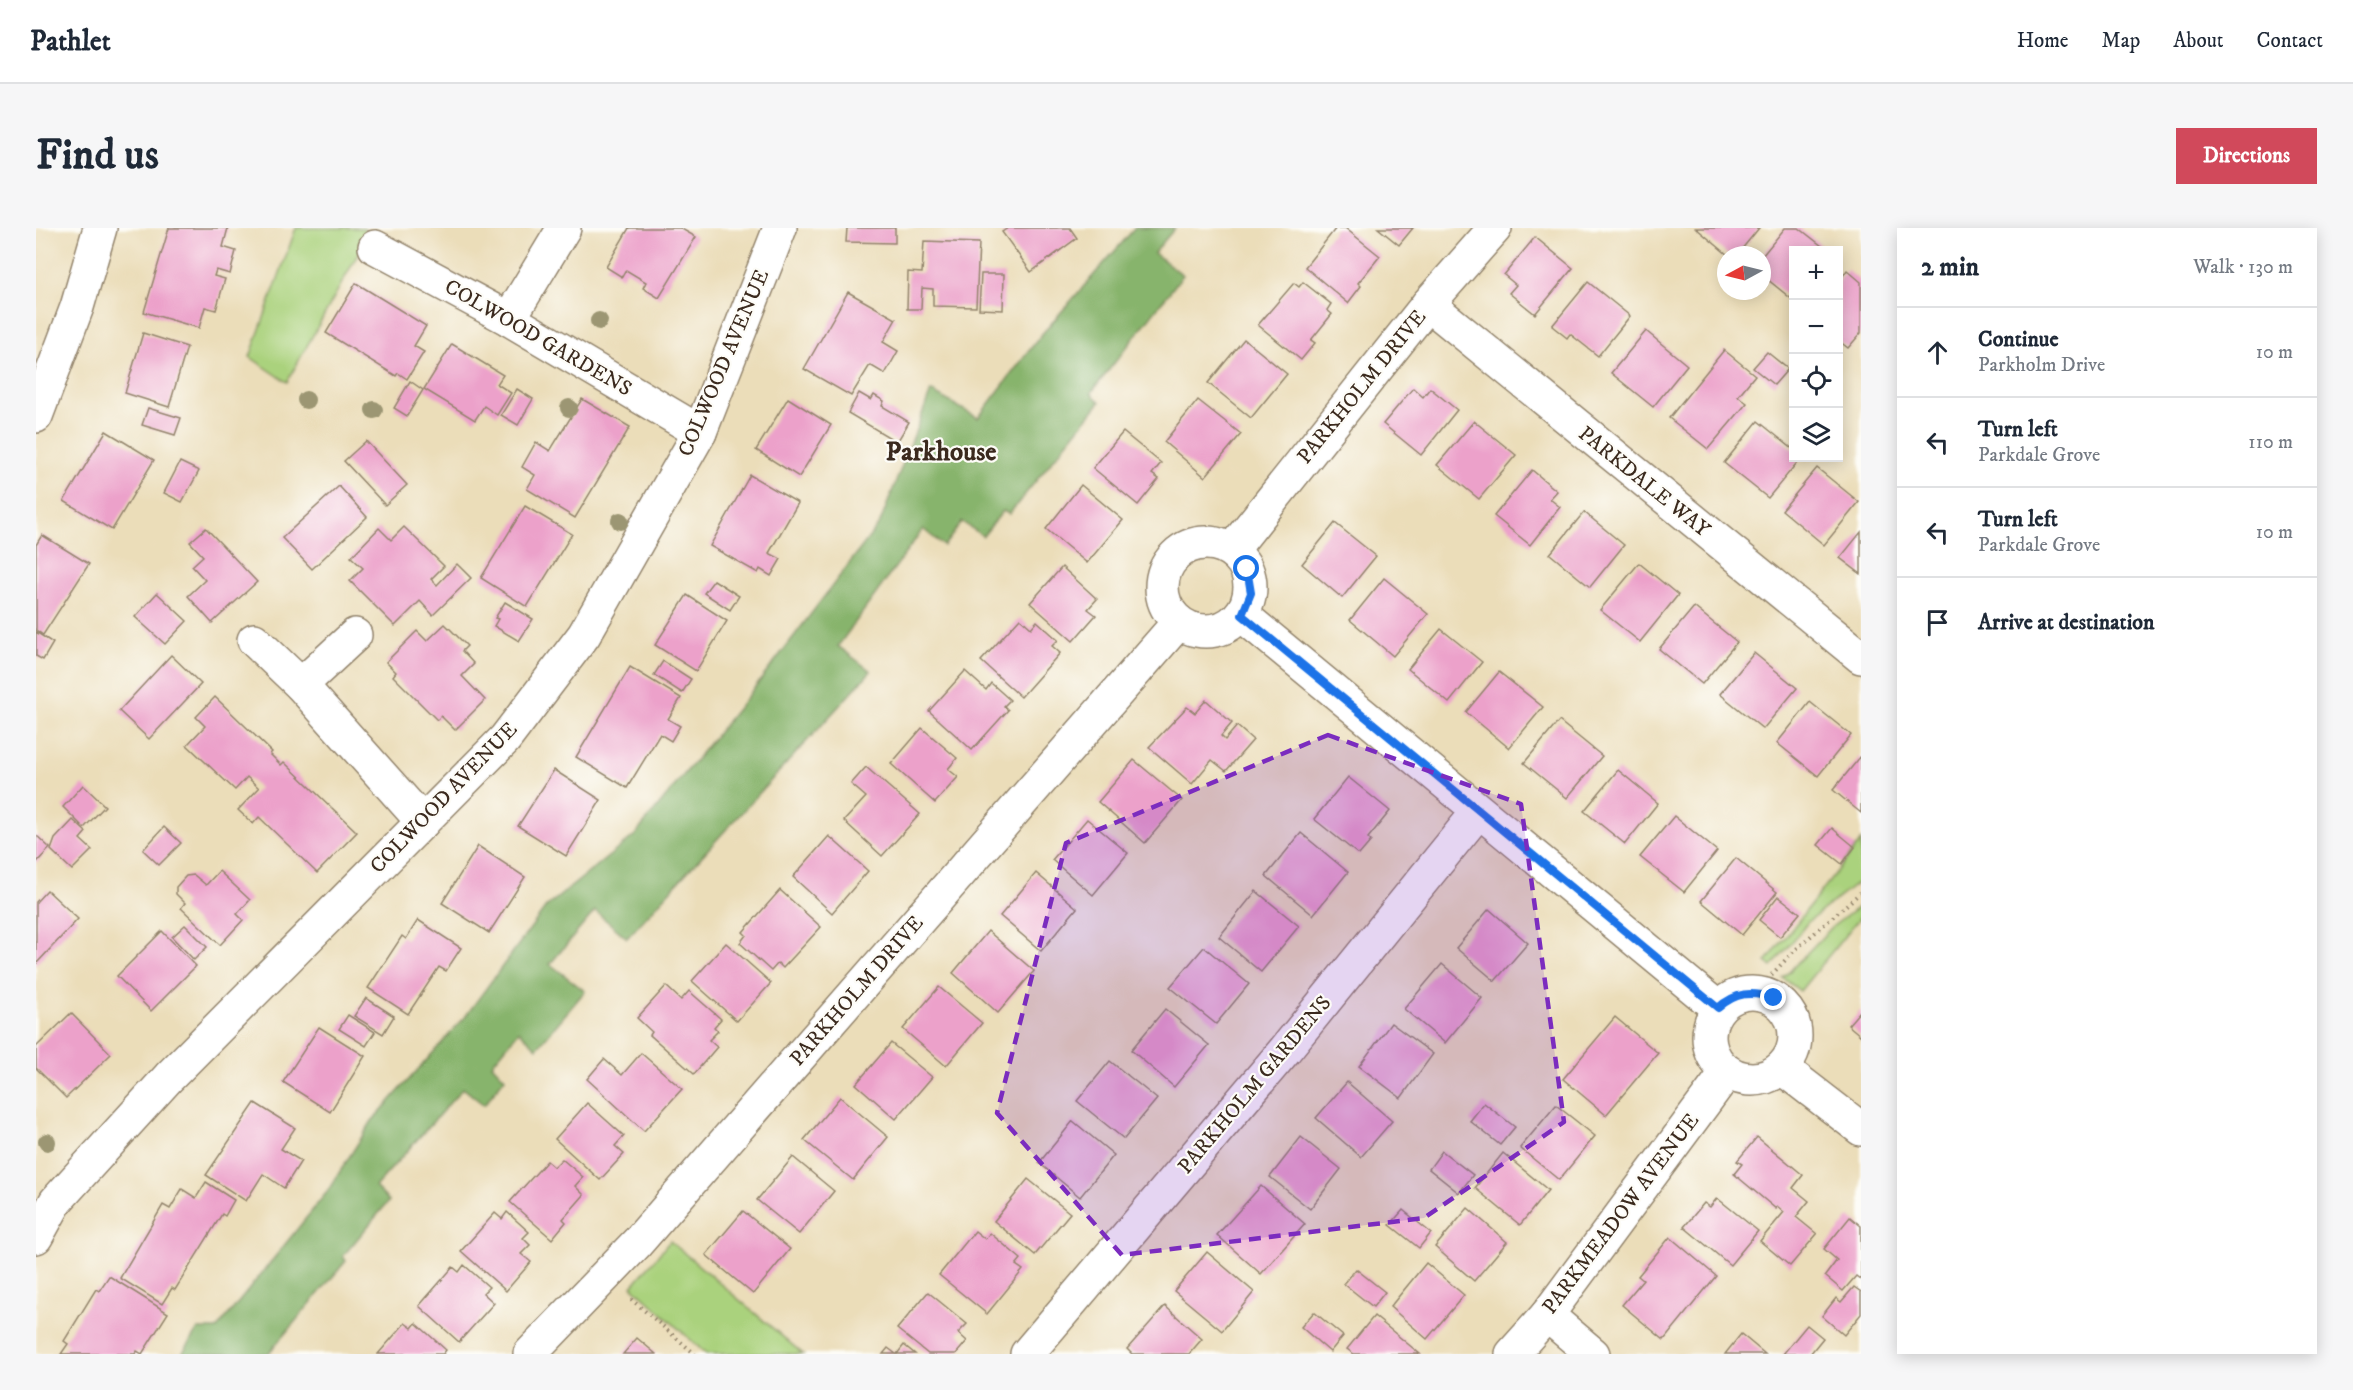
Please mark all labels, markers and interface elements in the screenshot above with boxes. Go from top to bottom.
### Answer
text: Pathlet [30,24,111,59]
text: Home [2017,28,2069,54]
text: Map [2102,28,2140,54]
text: About [2173,28,2224,54]
text: Contact [2257,28,2323,54]
button: Directions [2176,128,2317,184]
text: Find us [36,130,159,182]
north arrow [1717,246,1771,300]
map controls [1789,246,1843,462]
button: + [1789,246,1843,300]
text: 2 min [1921,251,1979,284]
text: Walk · 130 m [2193,255,2293,280]
street label: COLWOOD AVENUE [673,265,775,460]
street label: COLWOOD GARDENS [440,274,636,402]
button: − [1789,300,1843,354]
street label: PARKHOLM DRIVE [1292,305,1432,469]
text: Continue [1978,326,2059,353]
icon: ahead [1921,336,1954,369]
text: 10 m [2256,340,2293,365]
text: Parkholm Drive [1978,353,2105,378]
button: locate [1789,354,1843,408]
button: layers [1789,408,1843,462]
text: Turn left [1978,416,2058,443]
street label: PARKDALE WAY [1573,421,1716,543]
icon: left [1921,426,1954,459]
text: 110 m [2248,430,2293,455]
district label: Parkhouse [886,435,996,469]
text: Parkdale Grove [1978,443,2100,468]
text: Turn left [1978,506,2058,533]
icon: left [1921,516,1954,549]
text: 10 m [2256,520,2293,545]
text: Parkdale Grove [1978,533,2100,558]
route start [1233,555,1259,581]
icon: arrive [1921,606,1954,639]
text: Arrive at destination [1978,609,2155,636]
street label: COLWOOD AVENUE [365,717,523,879]
street label: PARKHOLM DRIVE [785,910,929,1072]
route end [1760,984,1786,1010]
street label: PARKHOLM GARDENS [1173,990,1337,1180]
street label: PARKMEADOW AVENUE [1537,1108,1705,1319]

